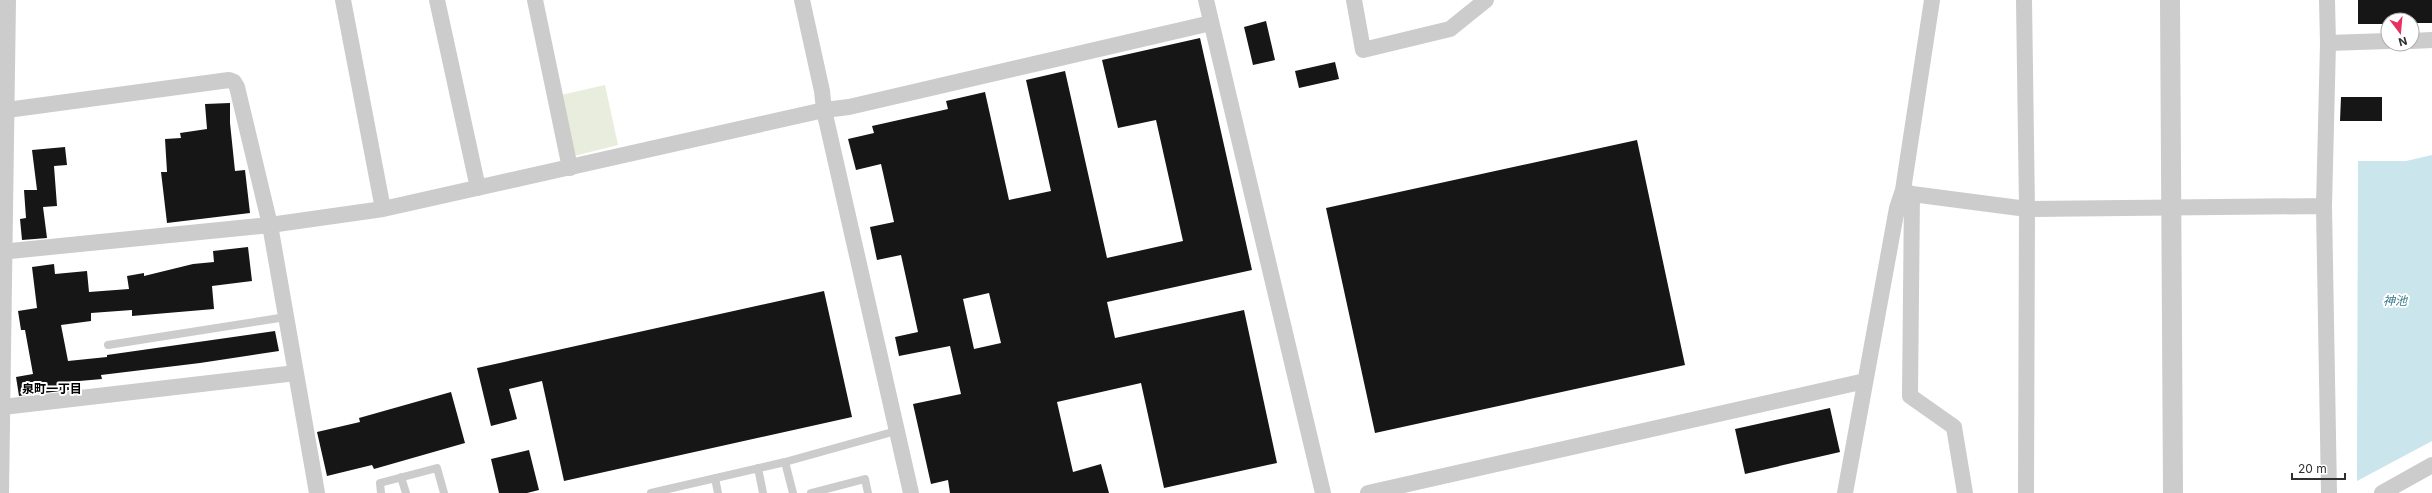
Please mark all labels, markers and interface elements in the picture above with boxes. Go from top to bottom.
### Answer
north arrow [2380,12,2420,52]
text: N [2397,34,2409,49]
water label: 神池 [2383,293,2408,308]
district label: 泉町一丁目 [22,381,82,396]
scale bar [2292,455,2345,481]
text: 20 m [2298,461,2327,476]

